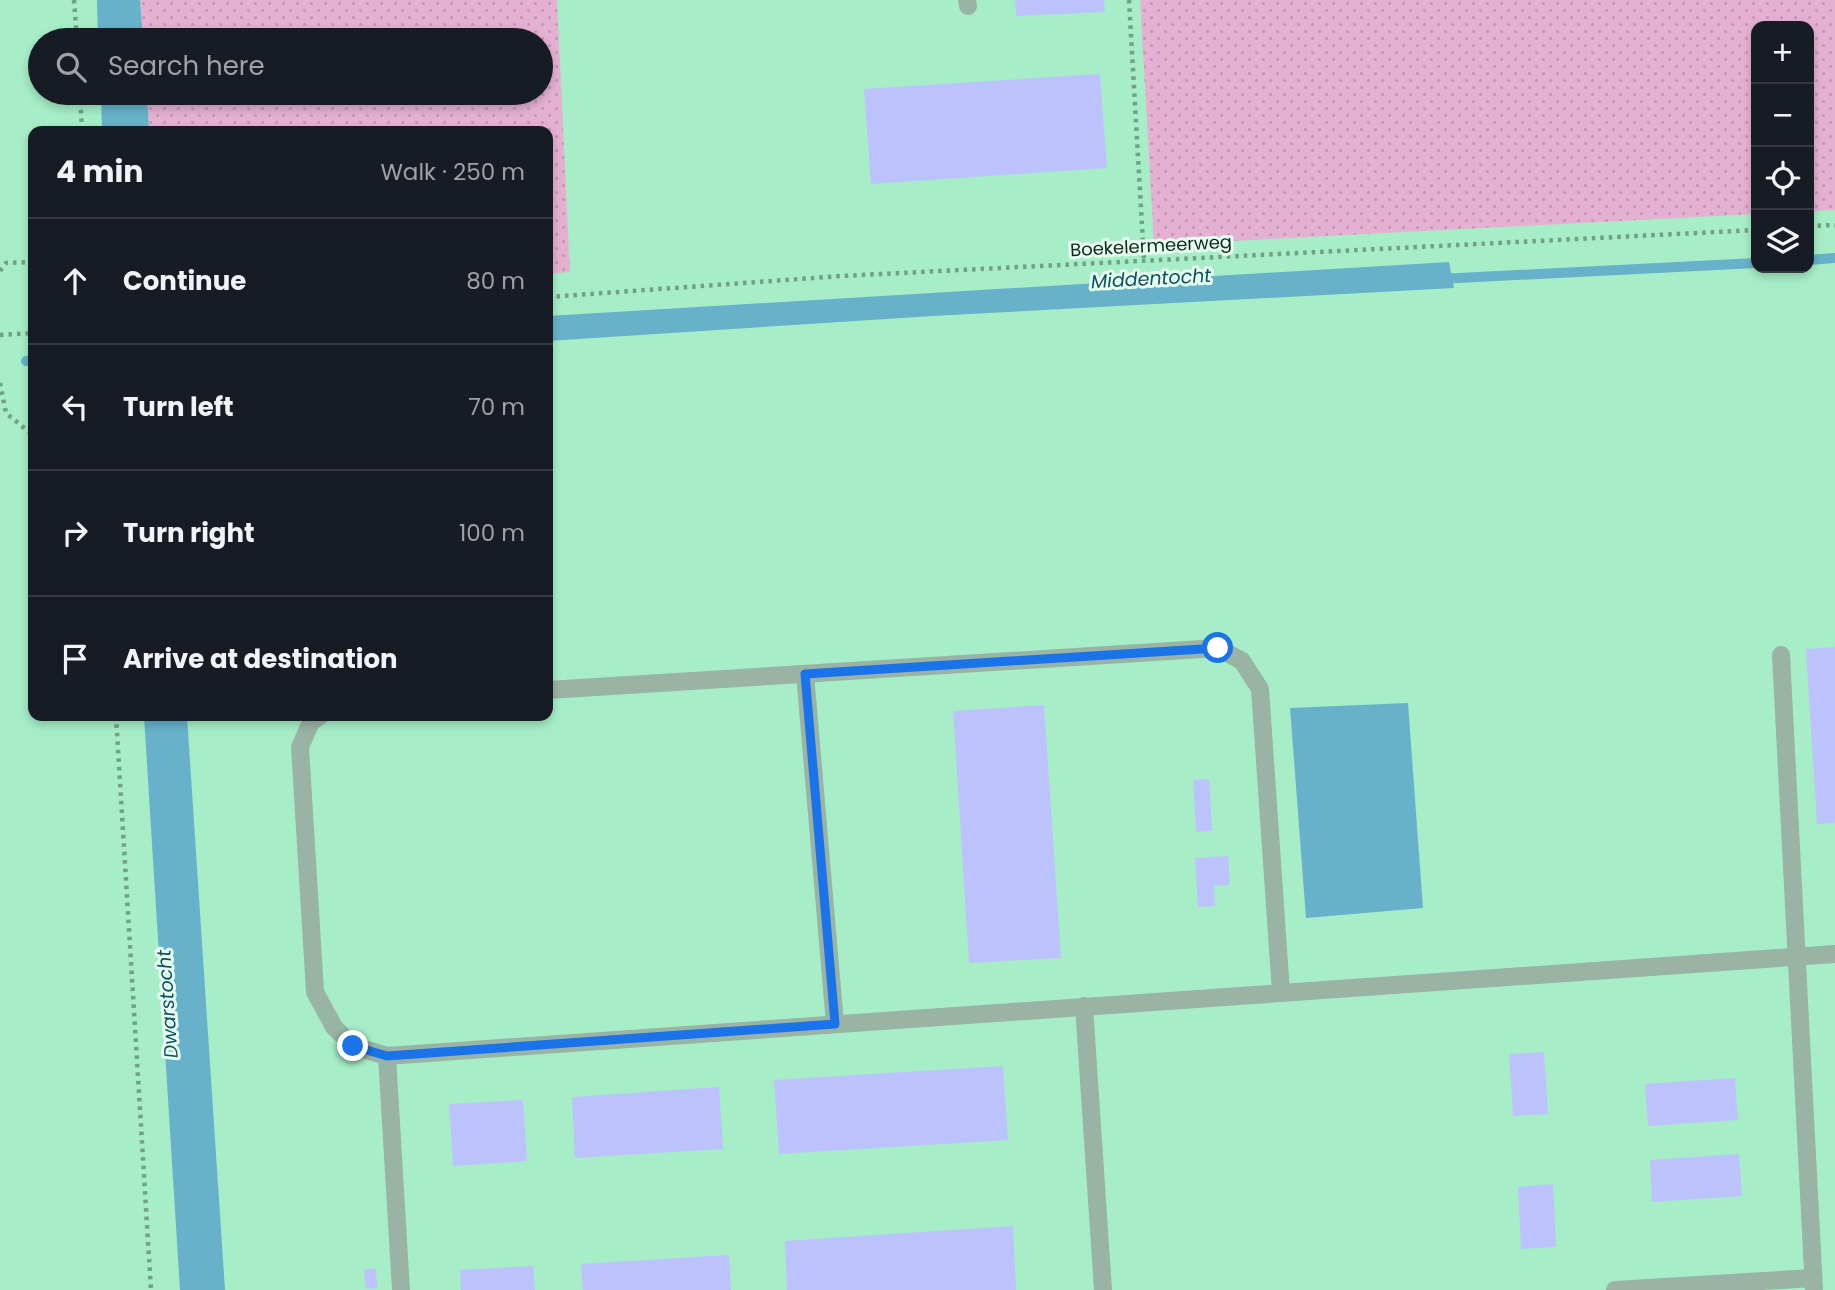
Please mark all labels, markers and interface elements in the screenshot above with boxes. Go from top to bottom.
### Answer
map controls [1751,21,1814,273]
button: + [1751,21,1814,84]
search box [28,28,553,105]
icon: search [52,48,90,86]
text: Search here [108,48,265,84]
button: − [1751,84,1814,147]
button: locate [1751,147,1814,210]
text: 4 min [56,150,144,193]
text: Walk · 250 m [380,156,525,188]
button: layers [1751,210,1814,273]
street label: Boekelermeerweg [1069,229,1233,262]
icon: ahead [56,262,94,300]
water label: Middentocht [1090,262,1213,295]
text: Continue [123,263,246,299]
text: 80 m [466,265,525,297]
icon: left [56,388,94,426]
text: Turn left [123,389,234,425]
text: 70 m [468,391,525,423]
icon: right [56,514,94,552]
text: Turn right [123,515,255,551]
text: 100 m [459,517,525,549]
route start [1202,632,1233,663]
icon: arrive [56,640,94,678]
text: Arrive at destination [123,641,398,677]
water label: Dwarstocht [150,948,185,1059]
route end [337,1030,368,1061]

